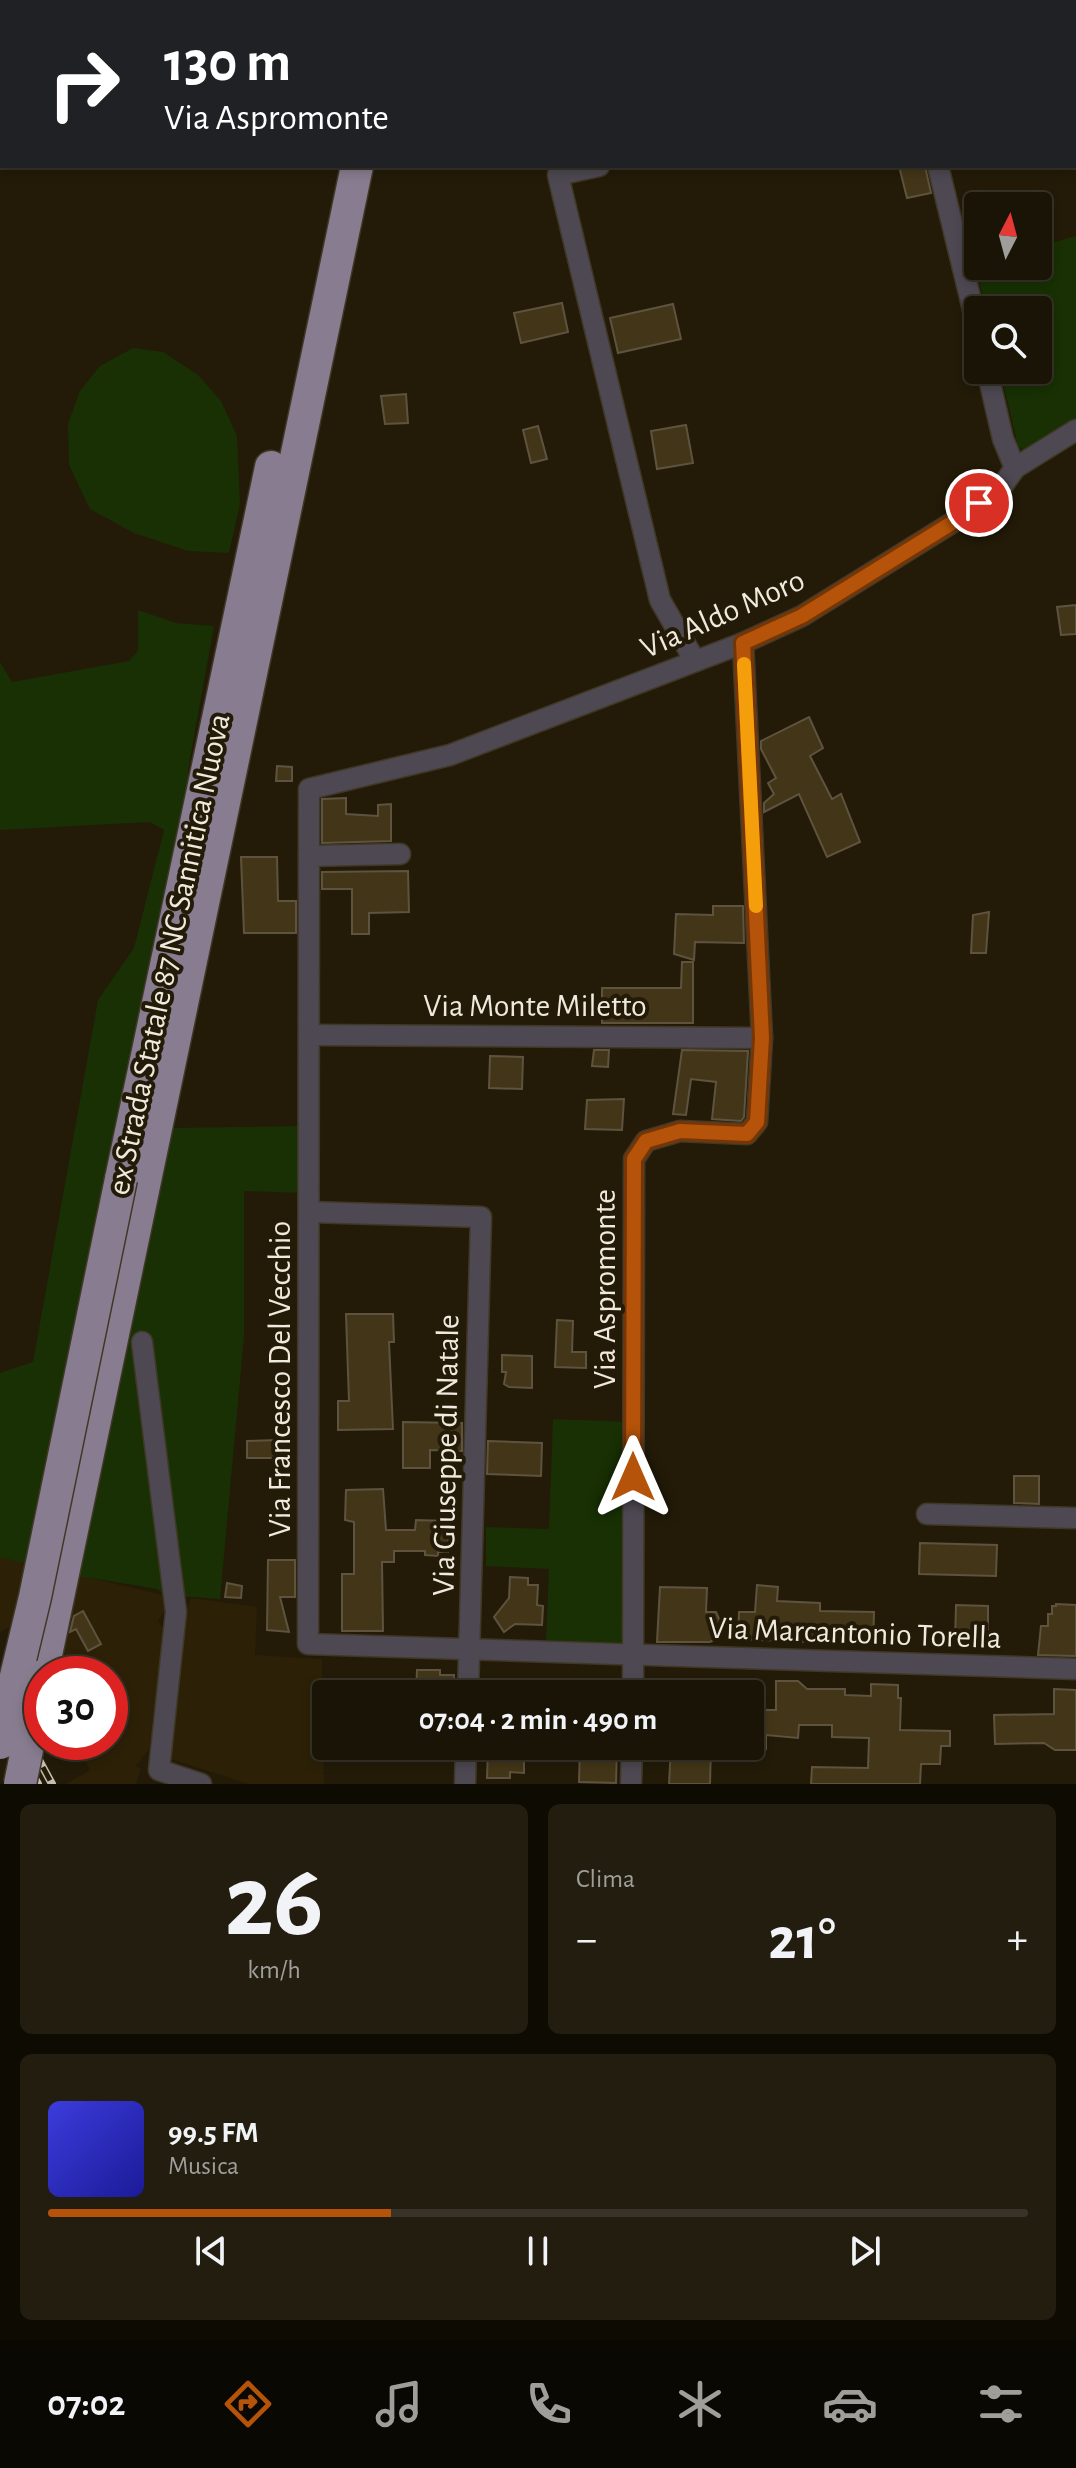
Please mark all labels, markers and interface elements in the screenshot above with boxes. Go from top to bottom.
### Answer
icon: right [32,32,136,136]
text: 130 m [164,35,291,91]
text: Via Aspromonte [164,100,389,136]
north arrow [964,192,1052,280]
map controls [964,192,1052,384]
button: search [964,296,1052,384]
pin [945,469,1013,537]
icon: arrive [957,481,1001,525]
street label: Via Aldo Moro [636,564,809,664]
street label: ex Strada Statale 87 NC Sannitica Nuova [102,711,236,1198]
street label: Via Monte Miletto [423,990,647,1022]
street label: Via Aspromonte [589,1189,621,1389]
street label: Via Francesco Del Vecchio [264,1221,296,1537]
street label: Via Giuseppe di Natale [428,1314,464,1596]
position arrow [591,1435,675,1519]
street label: Via Marcantonio Torella [708,1612,1002,1654]
speed limit sign: 30 [24,1656,128,1760]
text: 07:04 · 2 min · 490 m [419,1705,657,1735]
text: 26 [224,1851,324,1955]
text: Clima [576,1866,635,1892]
text: 21° [768,1910,836,1970]
text: − [576,1918,597,1962]
text: + [1007,1918,1028,1962]
text: km/h [247,1957,301,1983]
text: 99.5 FM [168,2118,259,2148]
text: Musica [168,2153,239,2179]
icon: previous [189,2229,233,2273]
icon: pause [516,2229,560,2273]
icon: next [843,2229,887,2273]
icon: directions [220,2376,276,2432]
icon: music [371,2376,427,2432]
icon: phone [521,2376,577,2432]
icon: climate [672,2376,728,2432]
icon: car [822,2376,878,2432]
icon: filters [973,2376,1029,2432]
text: 07:02 [47,2386,126,2422]

